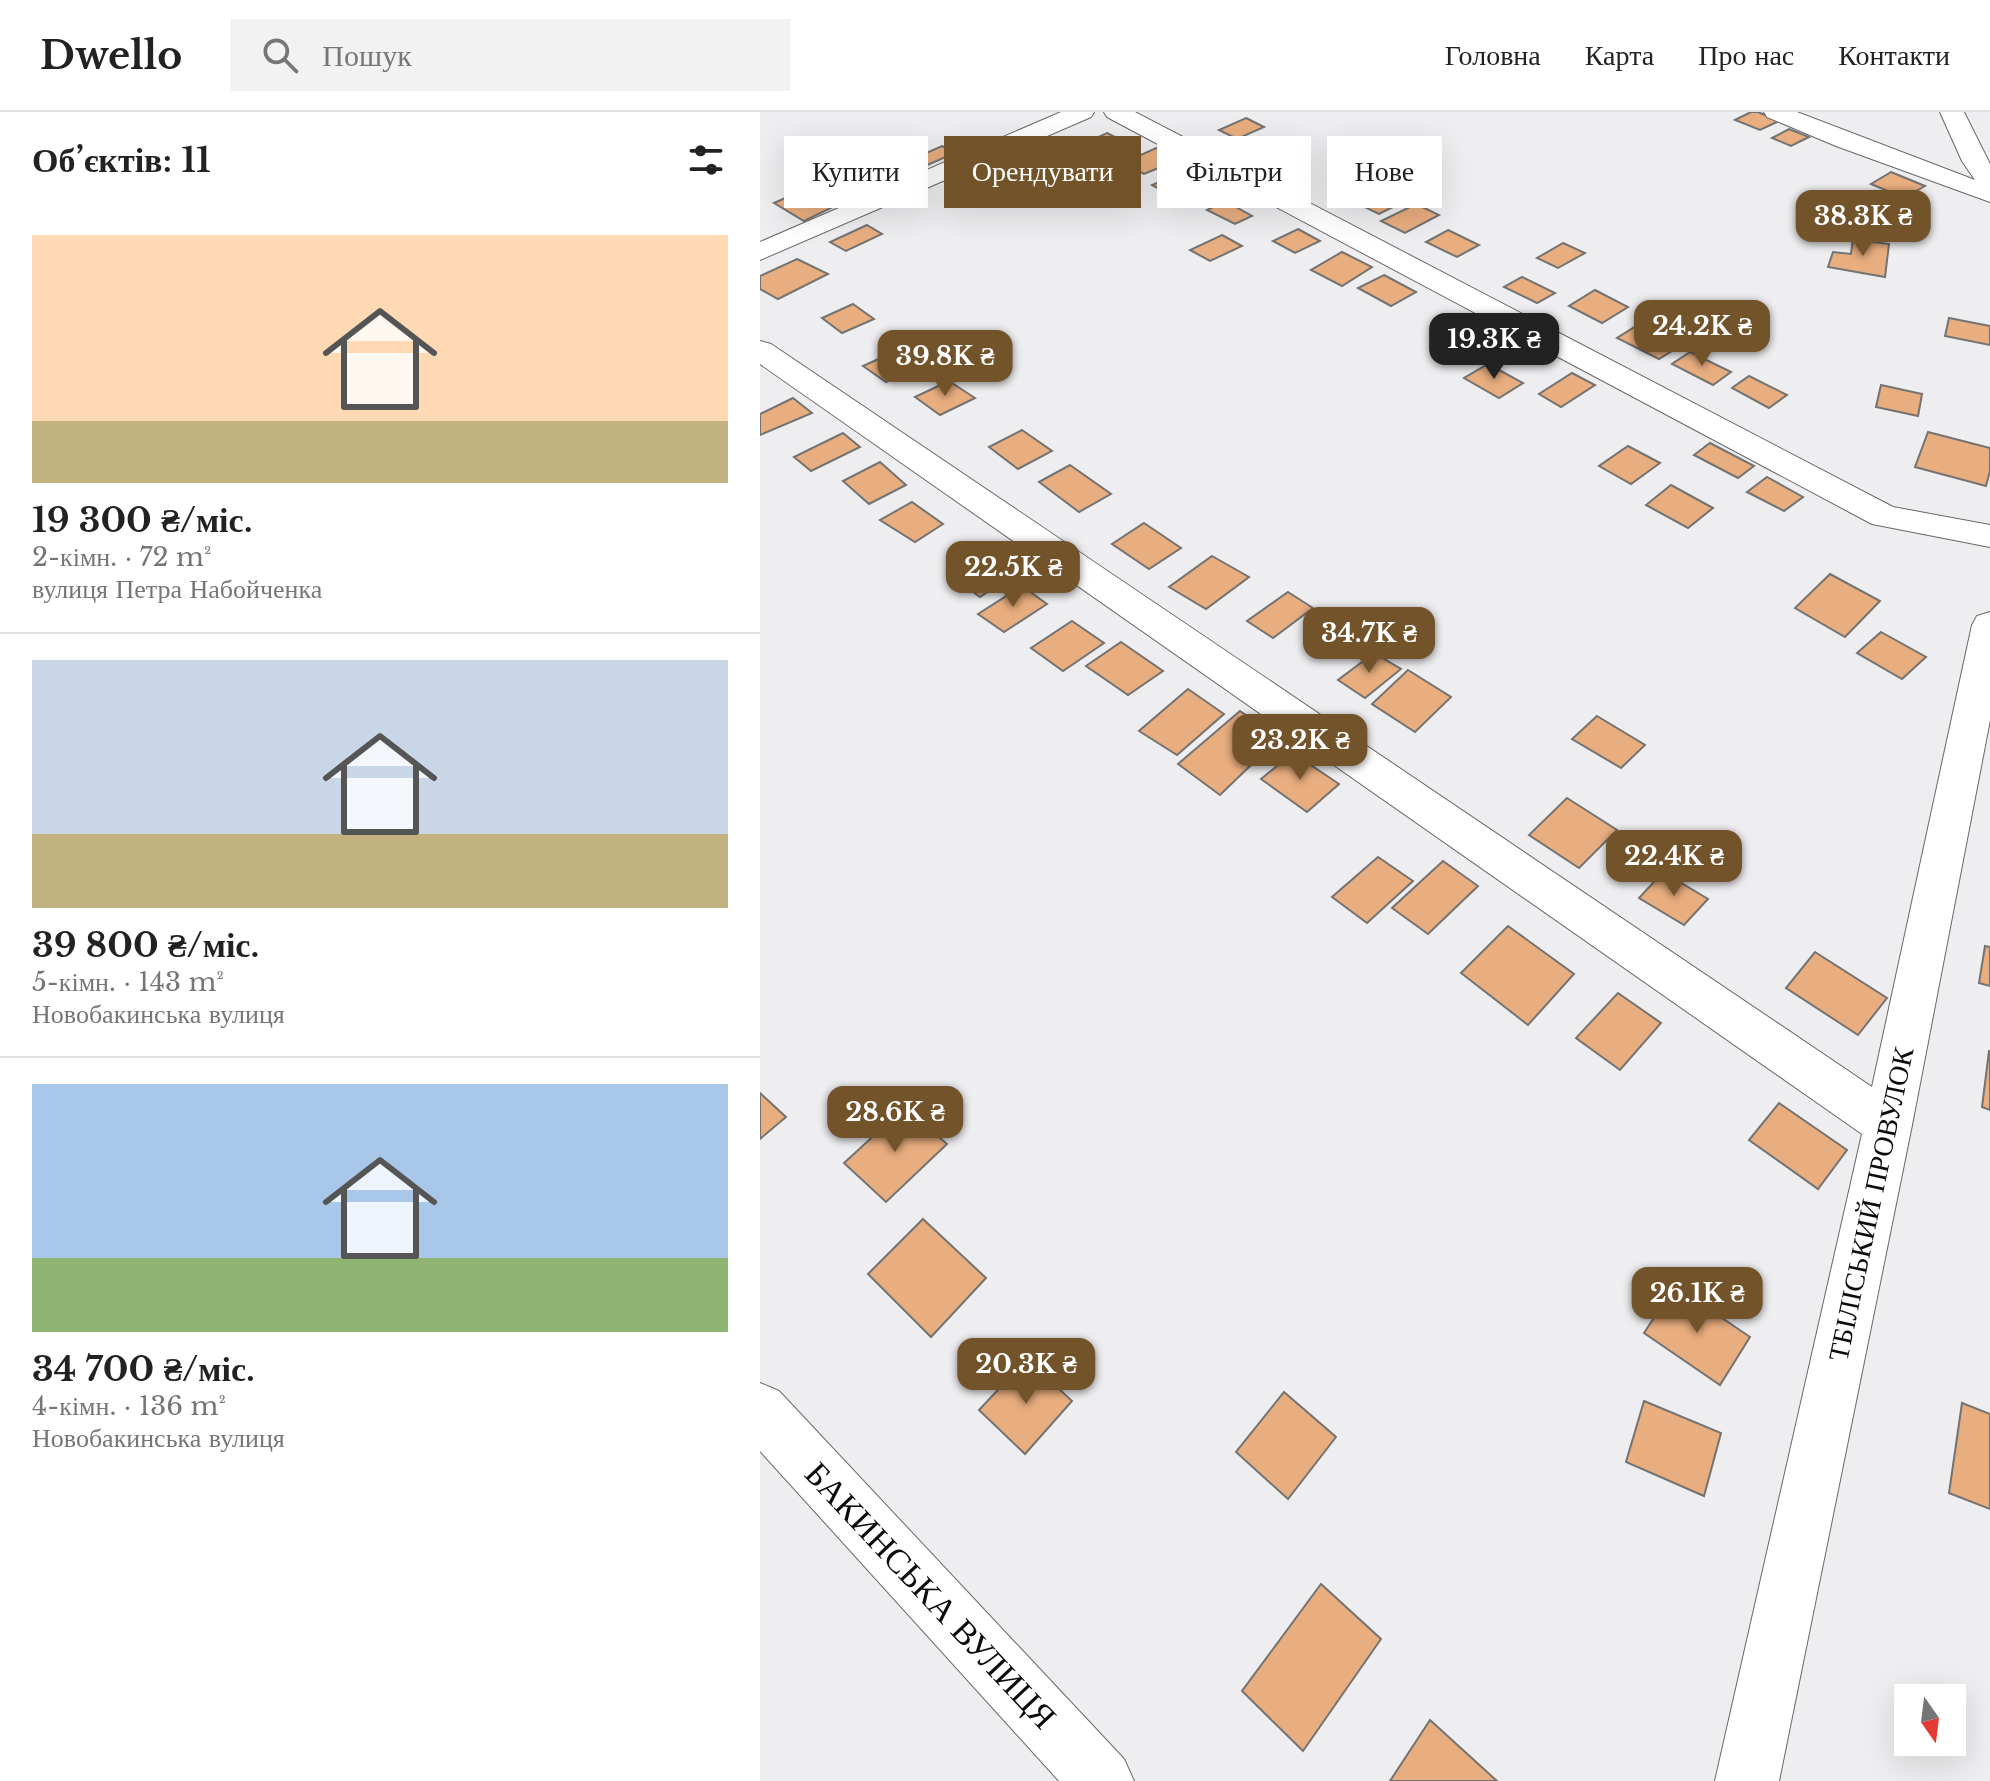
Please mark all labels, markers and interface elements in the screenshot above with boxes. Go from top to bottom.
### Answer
search box [230,19,790,91]
text: Dwello [40,32,182,79]
icon: search [258,33,302,77]
text: Пошук [322,37,412,74]
text: Головна [1445,38,1541,73]
text: Карта [1585,38,1654,73]
text: Про нас [1698,38,1794,73]
text: Контакти [1838,38,1950,73]
chip: Купити [784,136,928,208]
chip: Орендувати [944,136,1141,208]
chip: Фільтри [1157,136,1311,208]
chip: Нове [1327,136,1442,208]
icon: filters [684,138,728,182]
text: Об’єктів: 11 [32,139,211,181]
pin: 38.3K ₴ [1789,190,1937,258]
text: 38.3K ₴ [1814,200,1912,232]
icon: home [308,287,452,431]
pin: 24.2K ₴ [1628,300,1776,368]
text: 24.2K ₴ [1652,310,1752,342]
pin: 19.3K ₴ [1420,313,1568,381]
text: 19.3K ₴ [1447,323,1541,355]
pin: 39.8K ₴ [871,330,1019,398]
text: 39.8K ₴ [896,340,994,372]
text: 19 300 ₴/міс. [32,499,253,541]
text: 2-кімн. · 72 m² [32,541,211,573]
pin: 22.5K ₴ [939,541,1087,609]
text: 22.5K ₴ [964,551,1062,583]
text: вулиця Петра Набойченка [32,573,322,605]
pin: 34.7K ₴ [1295,607,1443,675]
text: 34.7K ₴ [1321,617,1417,649]
icon: home [308,712,452,856]
pin: 23.2K ₴ [1226,714,1374,782]
text: 23.2K ₴ [1250,724,1350,756]
pin: 22.4K ₴ [1600,830,1748,898]
text: 22.4K ₴ [1624,840,1724,872]
text: 39 800 ₴/міс. [32,924,259,966]
text: 5-кімн. · 143 m² [32,966,224,998]
text: Новобакинська вулиця [32,998,285,1030]
street label: ТБІЛІСЬКИЙ ПРОВУЛОК [1821,1044,1921,1364]
pin: 28.6K ₴ [821,1086,969,1154]
text: 28.6K ₴ [845,1096,945,1128]
icon: home [308,1136,452,1280]
pin: 26.1K ₴ [1623,1267,1771,1335]
text: 26.1K ₴ [1650,1277,1744,1309]
pin: 20.3K ₴ [952,1338,1100,1406]
text: 34 700 ₴/міс. [32,1348,255,1390]
text: 20.3K ₴ [975,1348,1077,1380]
text: 4-кімн. · 136 m² [32,1390,226,1422]
text: Новобакинська вулиця [32,1422,285,1454]
street label: БАКИНСЬКА ВУЛИЦЯ [796,1453,1066,1737]
north arrow [1894,1684,1966,1756]
map controls [1894,1684,1966,1756]

